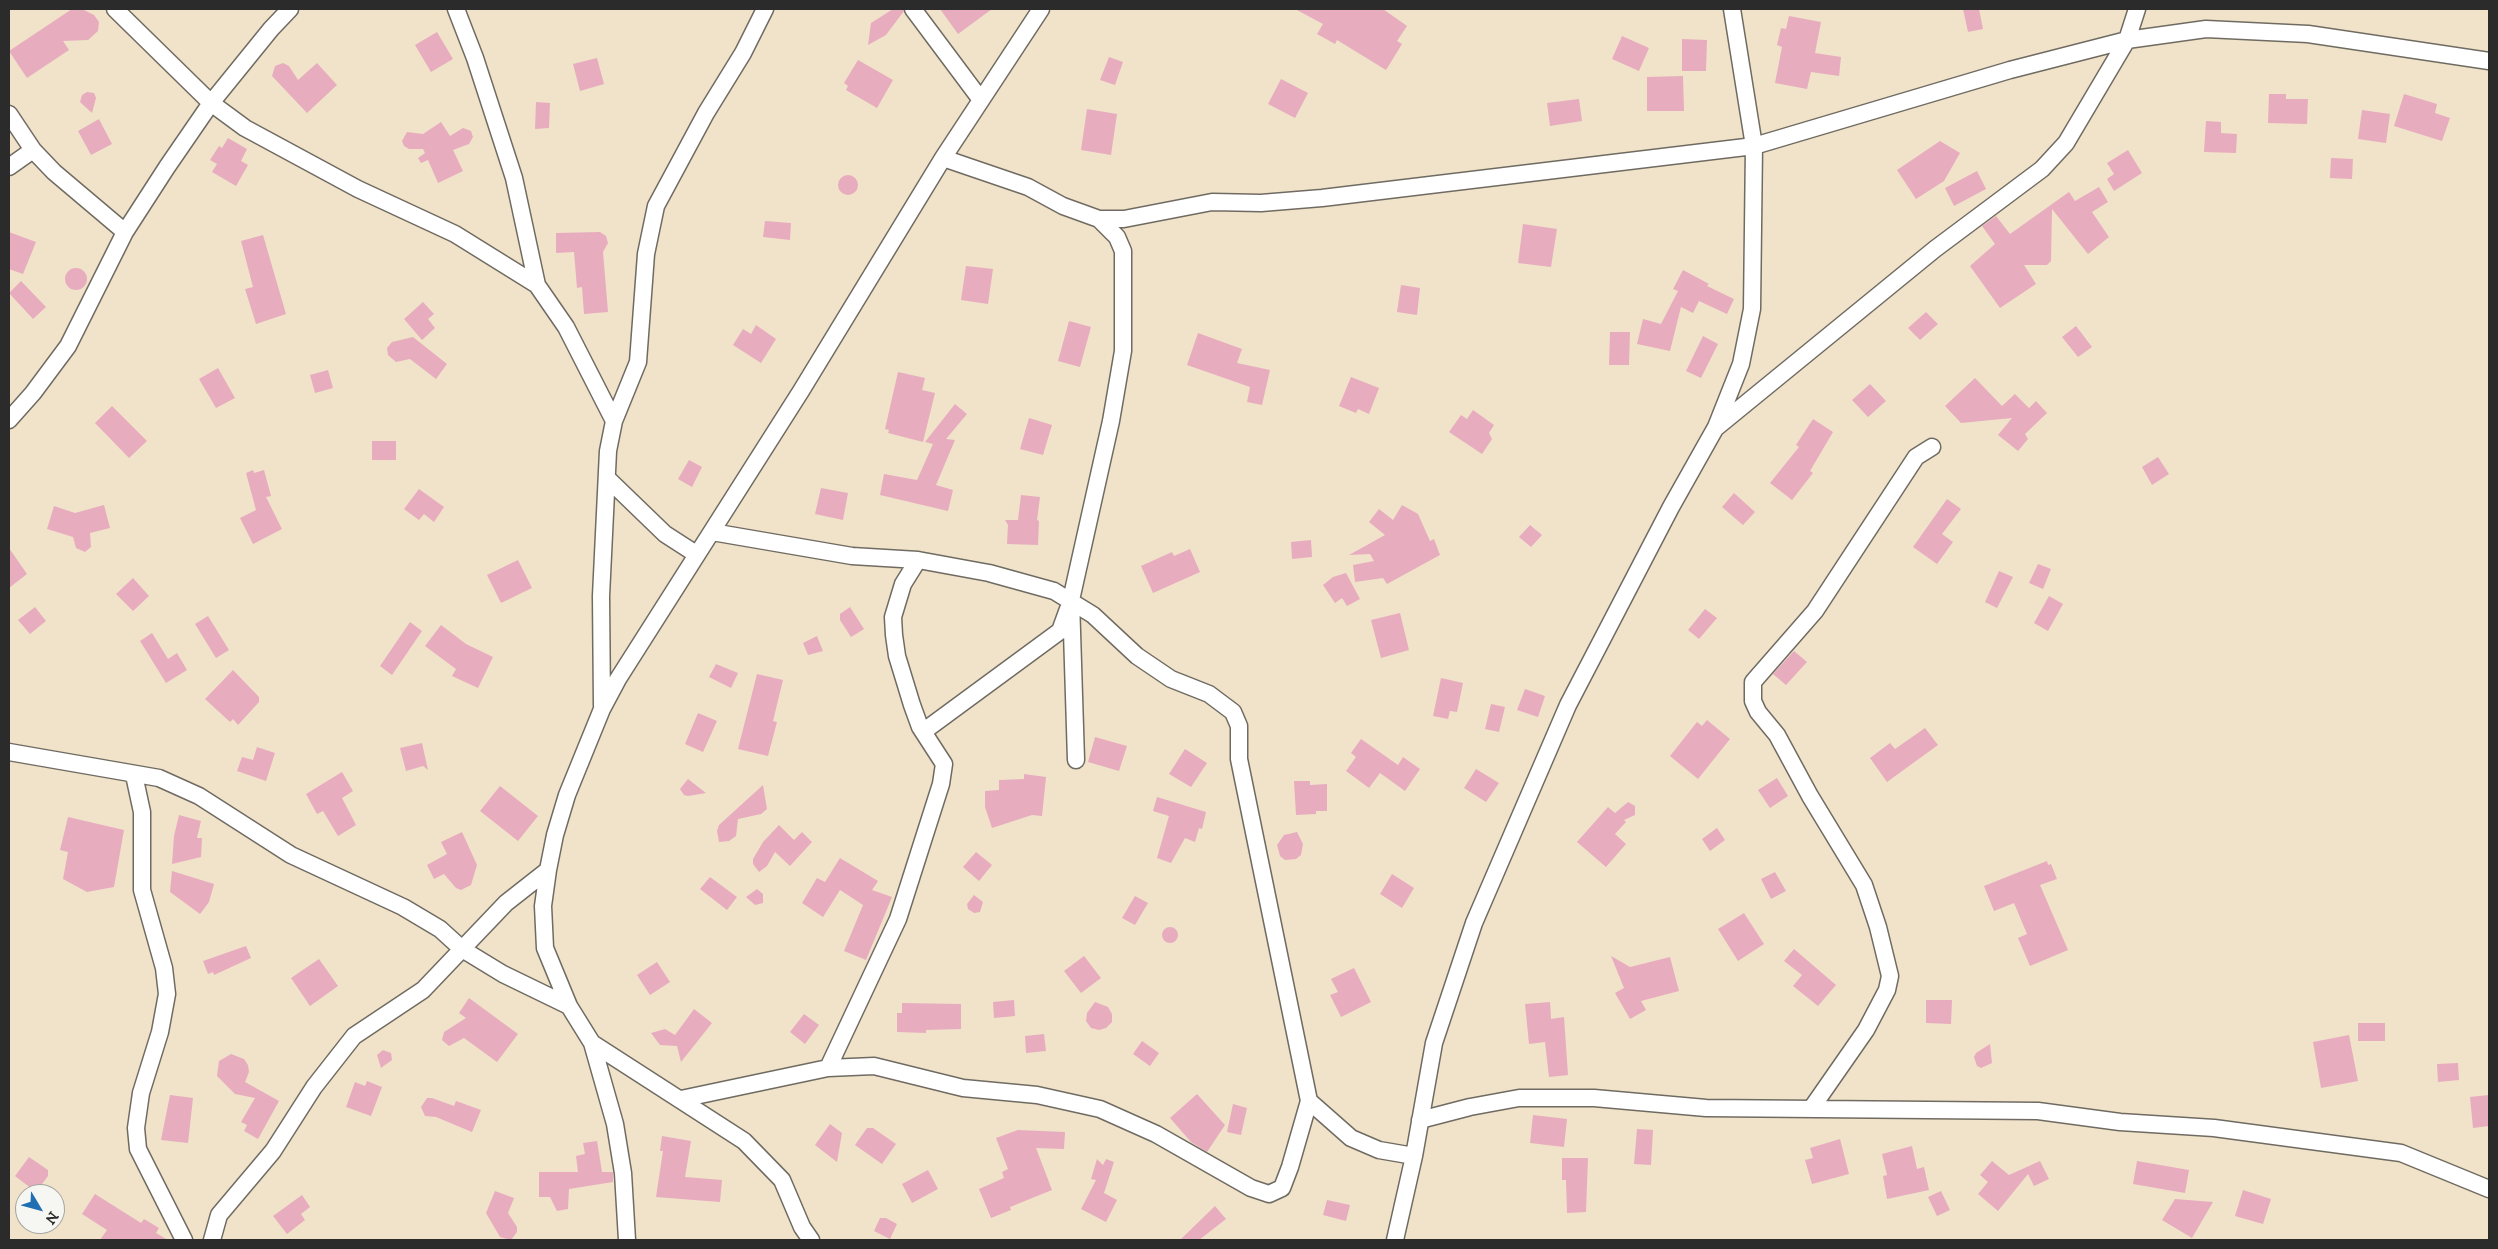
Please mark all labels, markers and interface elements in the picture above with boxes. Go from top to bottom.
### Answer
north arrow [15,1184,65,1234]
text: N [41,1207,62,1227]

